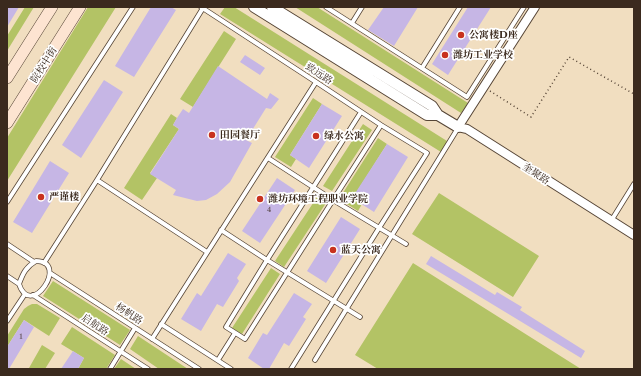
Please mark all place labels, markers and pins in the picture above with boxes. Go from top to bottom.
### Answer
place label: 公寓楼D座 [469,29,518,41]
marker: 公寓楼D座 [456,30,466,40]
place label: 潍坊工业学校 [453,49,513,61]
marker: 潍坊工业学校 [440,50,450,60]
place label: 田园餐厅 [220,129,260,141]
marker: 田园餐厅 [207,130,217,140]
place label: 绿水公寓 [324,130,364,142]
marker: 绿水公寓 [311,131,321,141]
place label: 严谨楼 [49,191,79,203]
marker: 严谨楼 [36,192,46,202]
place label: 潍坊环境工程职业学院 [268,193,368,205]
marker: 潍坊环境工程职业学院 [255,194,265,204]
place label: 蓝天公寓 [341,244,381,256]
marker: 蓝天公寓 [328,245,338,255]

